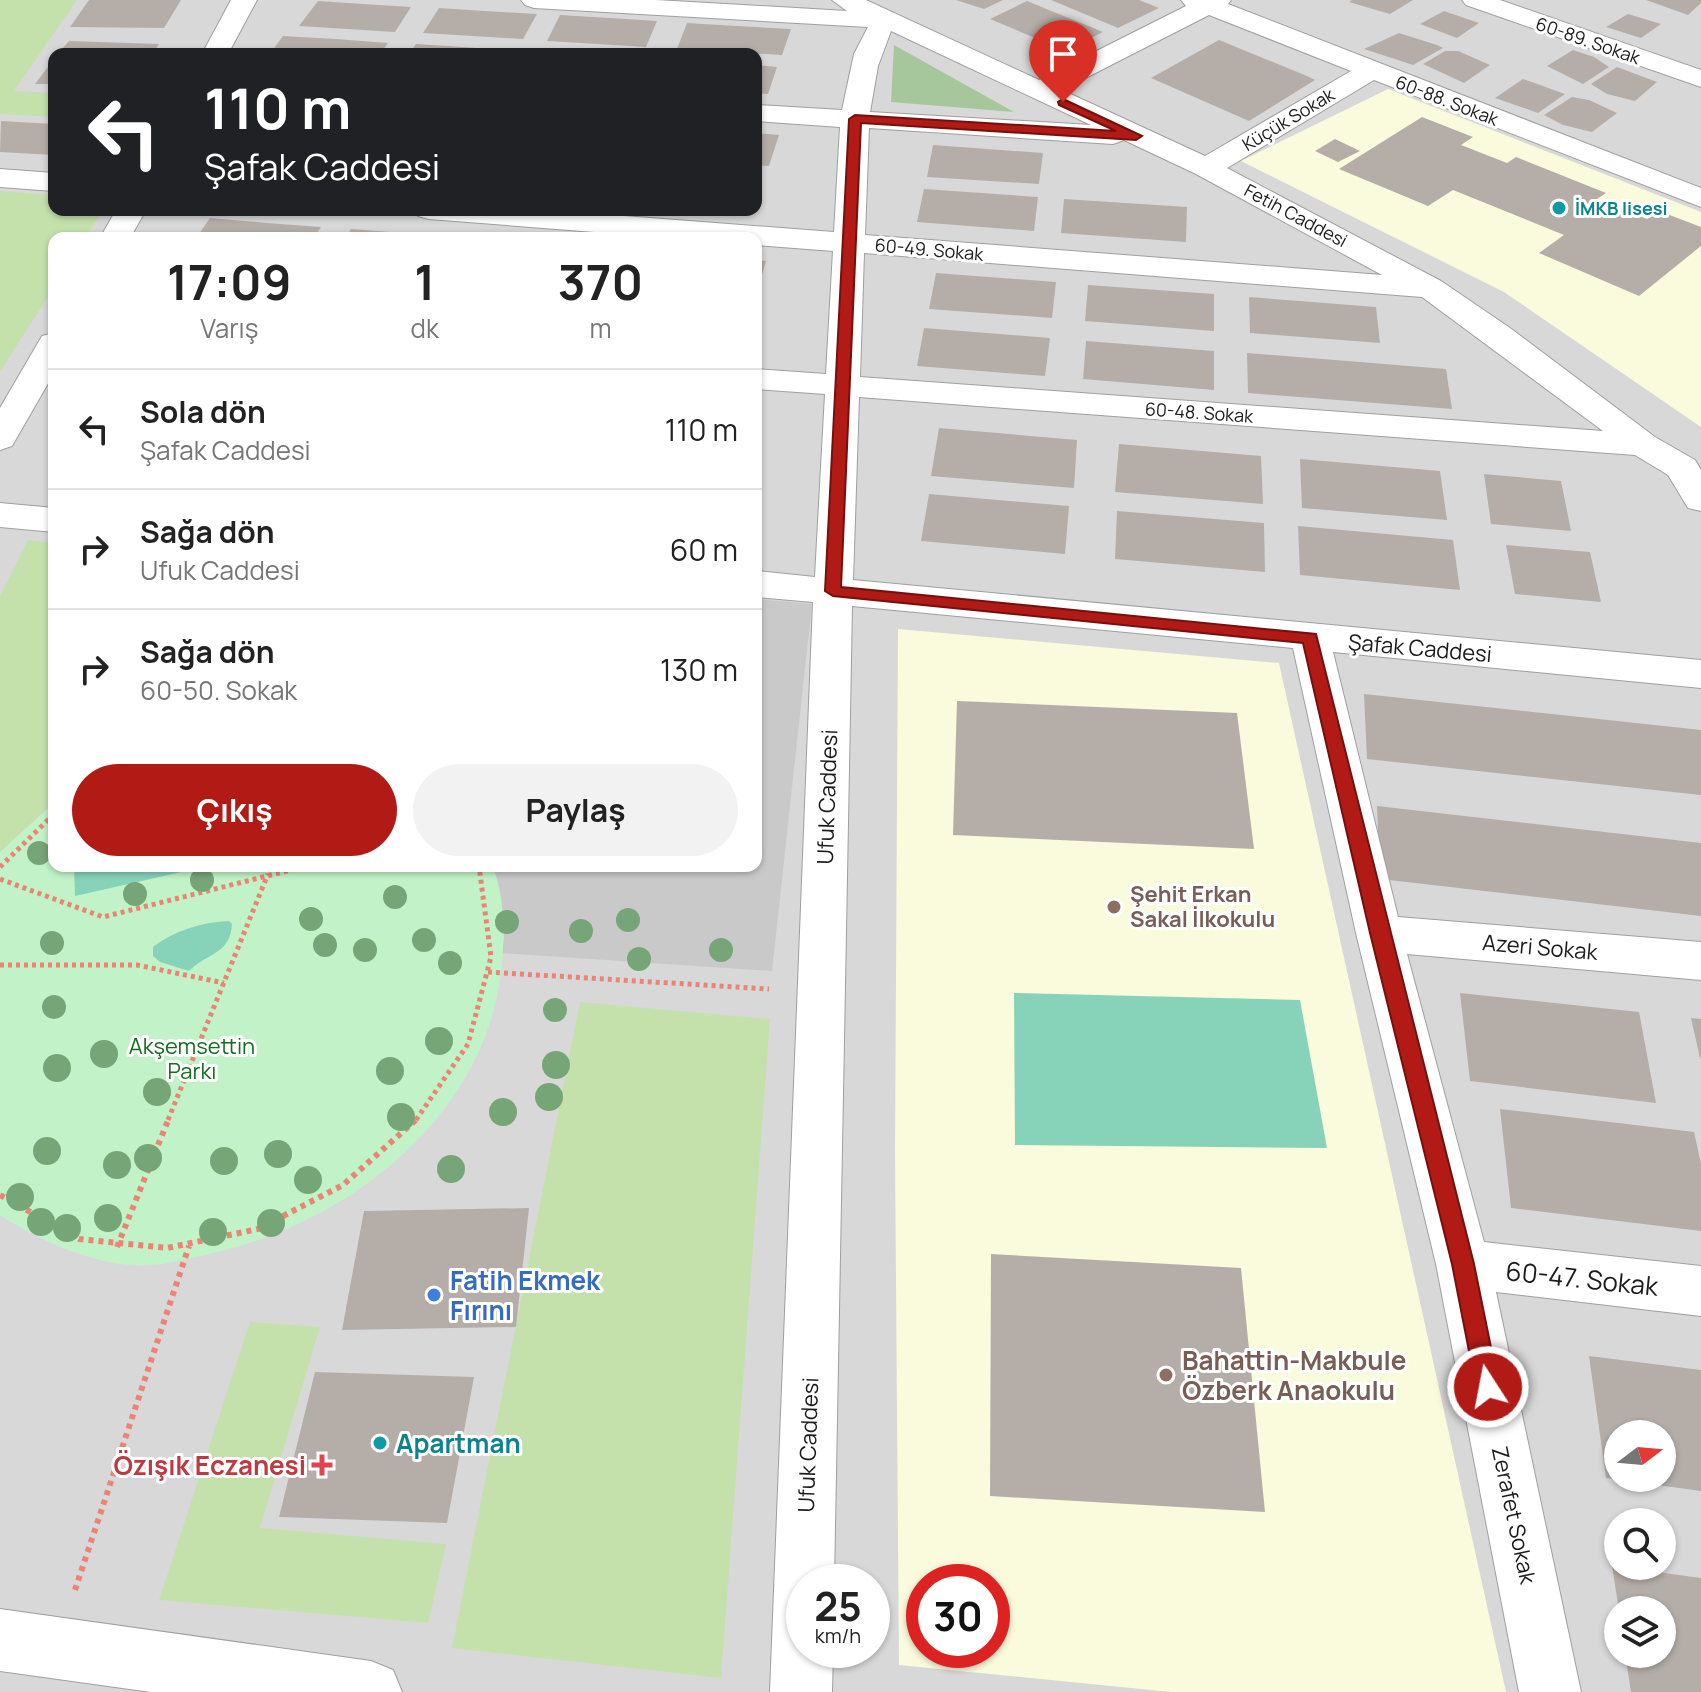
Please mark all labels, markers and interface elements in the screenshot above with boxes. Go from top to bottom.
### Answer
street label: 60-89. Sokak [1533,11,1644,69]
pin [1029,20,1097,102]
icon: arrive [1041,32,1085,76]
text: 110 m [204,69,351,146]
street label: 60-88. Sokak [1392,69,1503,131]
icon: left [72,80,176,184]
street label: Küçük Sokak [1237,82,1339,156]
text: Şafak Caddesi [204,142,440,191]
street label: Fetih Caddesi [1240,178,1352,252]
place label: İMKB lisesi [1575,196,1668,220]
marker: İMKB lisesi [1550,199,1568,217]
street label: 60-49. Sokak [874,232,985,266]
text: 17:09 [167,249,292,314]
text: 1 [414,249,435,314]
text: 370 [558,249,643,314]
text: Varış [200,310,258,346]
text: dk [411,310,439,346]
text: m [589,310,611,346]
text: Sola dön [140,391,266,432]
street label: 60-48. Sokak [1144,396,1255,428]
icon: left [72,407,116,451]
text: 110 m [665,409,738,450]
text: Şafak Caddesi [140,432,311,468]
text: Sağa dön [140,511,275,552]
icon: right [72,527,116,571]
text: 60 m [670,529,738,570]
text: Ufuk Caddesi [140,552,300,588]
street label: Şafak Caddesi [1347,627,1493,669]
text: Sağa dön [140,631,275,672]
icon: right [72,647,116,691]
text: 130 m [660,649,738,690]
text: 60-50. Sokak [140,672,297,708]
street label: Ufuk Caddesi [810,729,844,865]
button: Çıkış [72,764,397,856]
button: Paylaş [413,764,738,856]
place label: Şehit Erkan Sakal İlkokulu [1130,879,1275,934]
marker: Şehit Erkan Sakal İlkokulu [1105,898,1123,916]
street label: Azeri Sokak [1481,927,1600,967]
park label: Akşemsettin Parkı [129,1031,255,1086]
street label: 60-47. Sokak [1504,1252,1661,1304]
place label: Fatih Ekmek Fırını [450,1262,601,1328]
marker: Fatih Ekmek Fırını [425,1286,443,1304]
place label: Bahattin-Makbule Özberk Anaokulu [1182,1342,1406,1408]
position arrow [1446,1345,1530,1429]
marker: Bahattin-Makbule Özberk Anaokulu [1157,1366,1175,1384]
street label: Ufuk Caddesi [791,1377,825,1513]
north arrow [1604,1420,1676,1492]
map controls [1604,1420,1676,1668]
place label: Apartman [396,1425,521,1461]
marker: Apartman [371,1434,389,1452]
street label: Zerafet Sokak [1485,1443,1543,1588]
place label: Özışık Eczanesi [113,1447,306,1483]
marker: Özışık Eczanesi [313,1456,331,1474]
button: search [1604,1508,1676,1580]
speed limit sign: 30 [906,1564,1010,1668]
text: 25 [814,1578,862,1633]
button: layers [1604,1596,1676,1668]
text: km/h [815,1622,861,1649]

